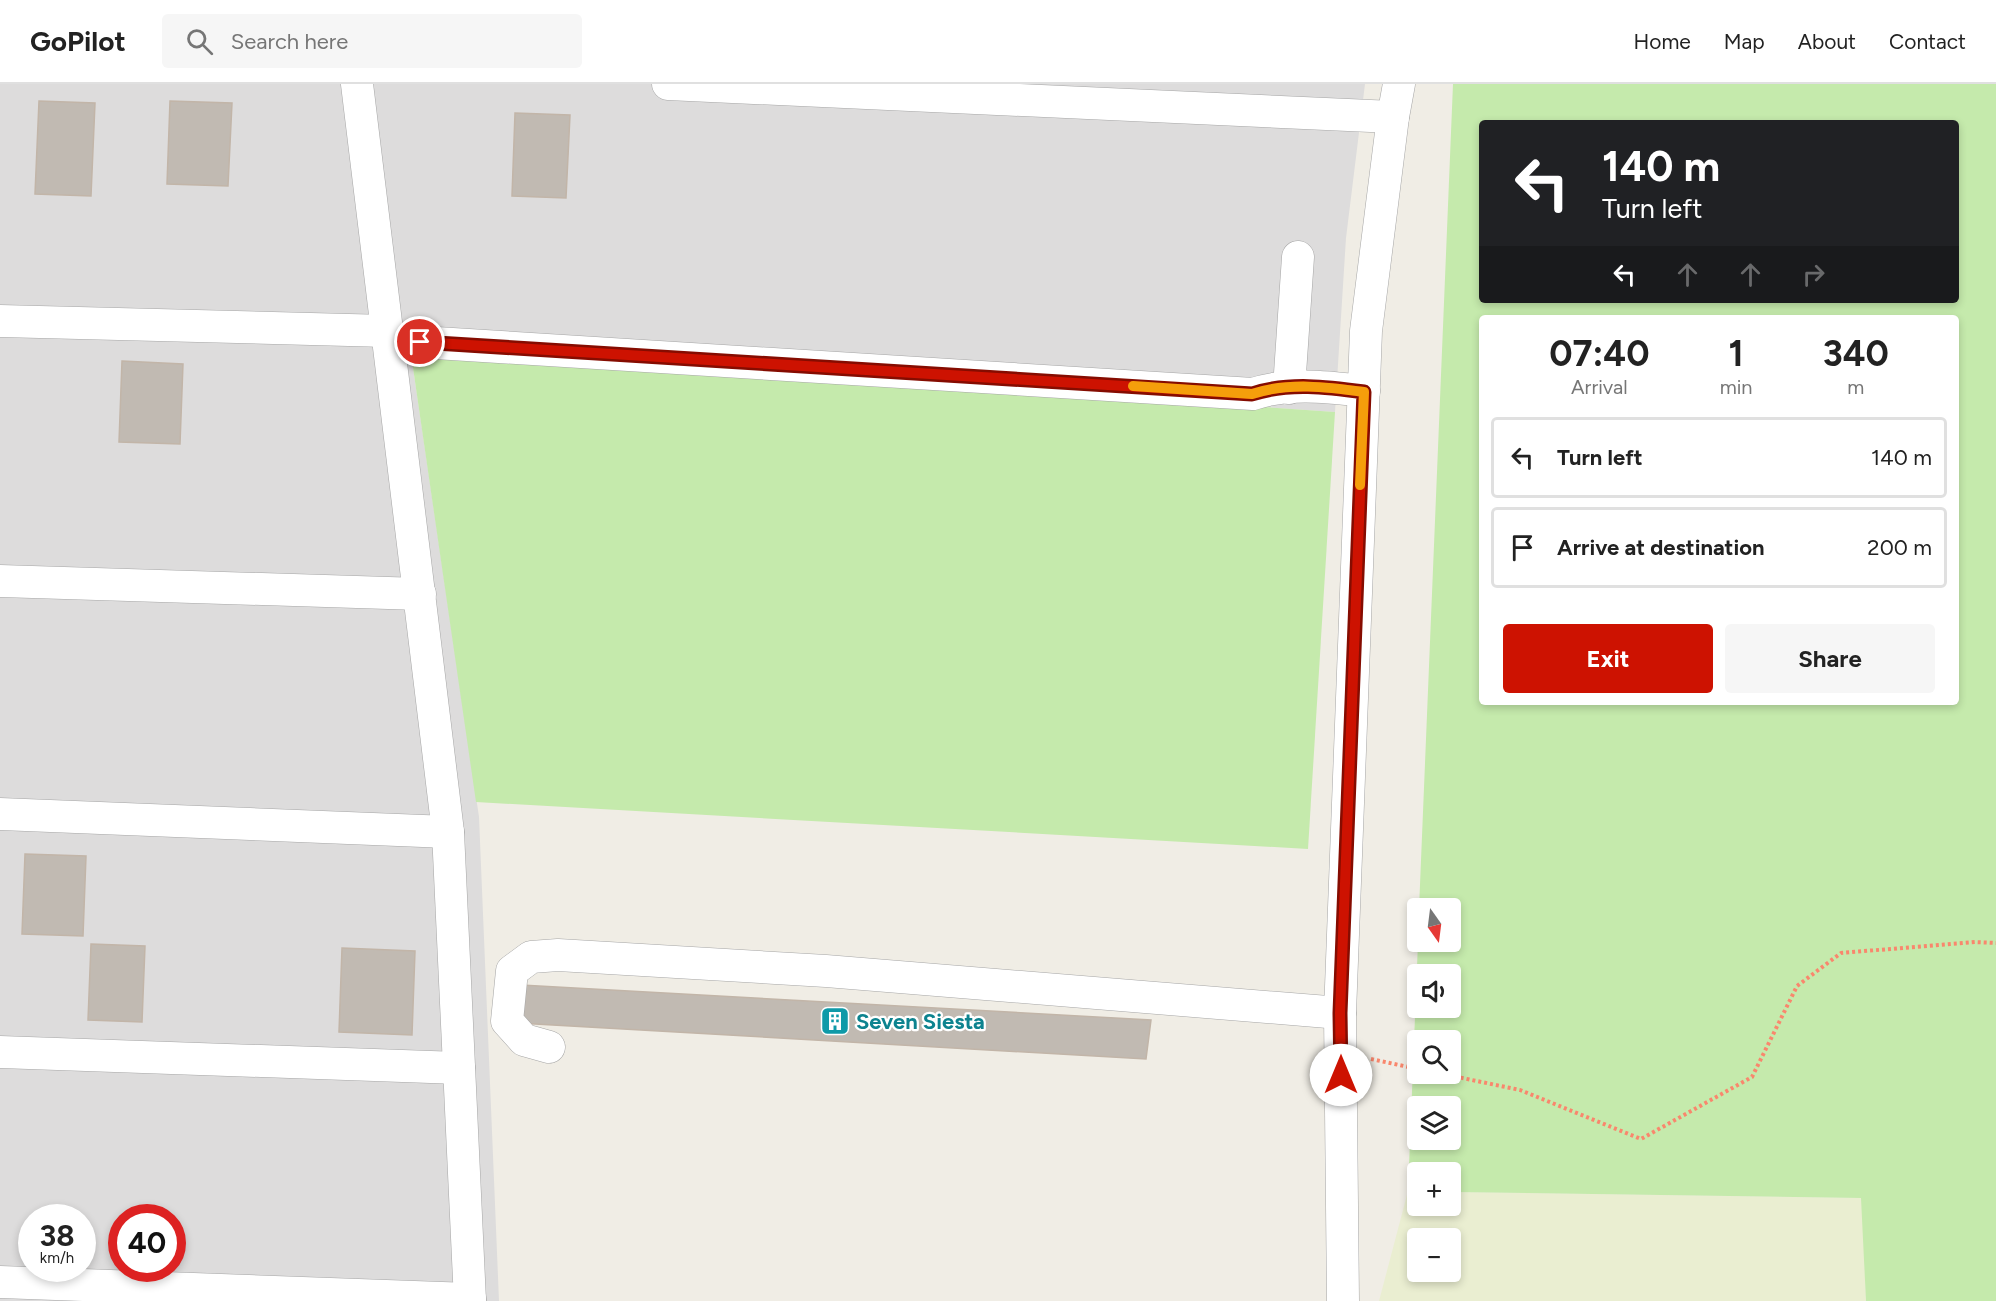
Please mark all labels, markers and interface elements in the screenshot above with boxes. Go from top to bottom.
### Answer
search box [162,14,582,68]
text: GoPilot [30,24,126,58]
icon: search [183,25,216,58]
text: Search here [231,28,348,55]
text: Home [1634,29,1691,54]
text: Map [1724,29,1765,54]
text: About [1798,29,1856,54]
text: Contact [1889,29,1966,54]
text: 140 m [1602,141,1720,192]
icon: left [1503,144,1581,222]
text: Turn left [1602,192,1702,225]
icon: left [1608,258,1641,291]
icon: ahead [1671,258,1704,291]
icon: ahead [1734,258,1767,291]
icon: right [1797,258,1830,291]
pin [394,316,445,367]
icon: arrive [403,325,436,358]
text: 07:40 [1549,332,1649,375]
text: 1 [1728,332,1744,375]
text: 340 [1823,332,1889,375]
text: Arrival [1571,375,1628,399]
text: min [1720,375,1752,399]
text: m [1847,375,1864,399]
icon: left [1506,441,1539,474]
text: Turn left [1557,444,1643,471]
text: 140 m [1871,444,1932,471]
icon: arrive [1506,531,1539,564]
text: Arrive at destination [1557,534,1765,561]
text: 200 m [1867,534,1932,561]
button: Exit [1503,624,1713,693]
button: Share [1725,624,1935,693]
north arrow [1407,898,1461,952]
map controls [1407,898,1461,1282]
button: sound [1407,964,1461,1018]
building icon: Seven Siesta [819,1005,851,1037]
place label: Seven Siesta [856,1008,985,1035]
button: search [1407,1030,1461,1084]
position arrow [1309,1043,1373,1107]
button: layers [1407,1096,1461,1150]
button: + [1407,1162,1461,1216]
speed limit sign: 40 [108,1204,186,1282]
text: 38 [39,1217,75,1254]
button: − [1407,1228,1461,1282]
text: km/h [40,1249,74,1267]

